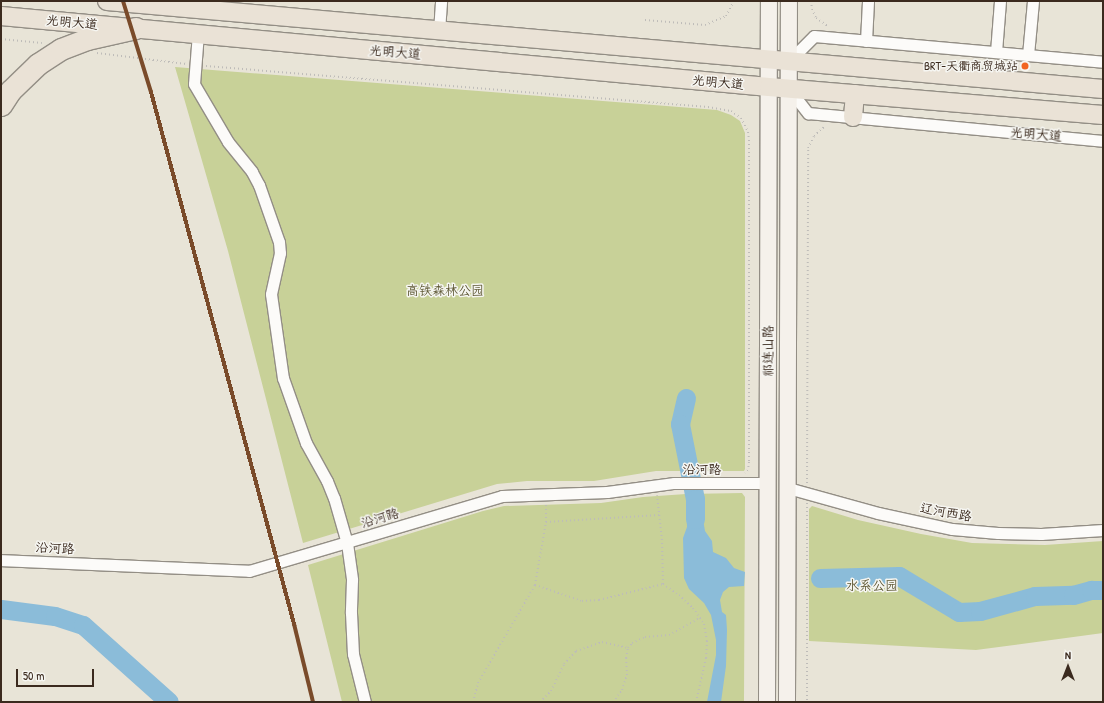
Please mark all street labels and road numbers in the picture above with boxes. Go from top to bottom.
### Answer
street label: 光明大道 [45,12,99,32]
street label: 光明大道 [368,42,422,62]
street label: 光明大道 [691,72,745,92]
street label: 光明大道 [1009,124,1063,144]
street label: 祁连山路 [760,325,776,377]
street label: 沿河路 [683,461,721,477]
street label: 辽河西路 [919,500,973,524]
street label: 沿河路 [359,505,401,531]
street label: 沿河路 [35,539,75,557]

